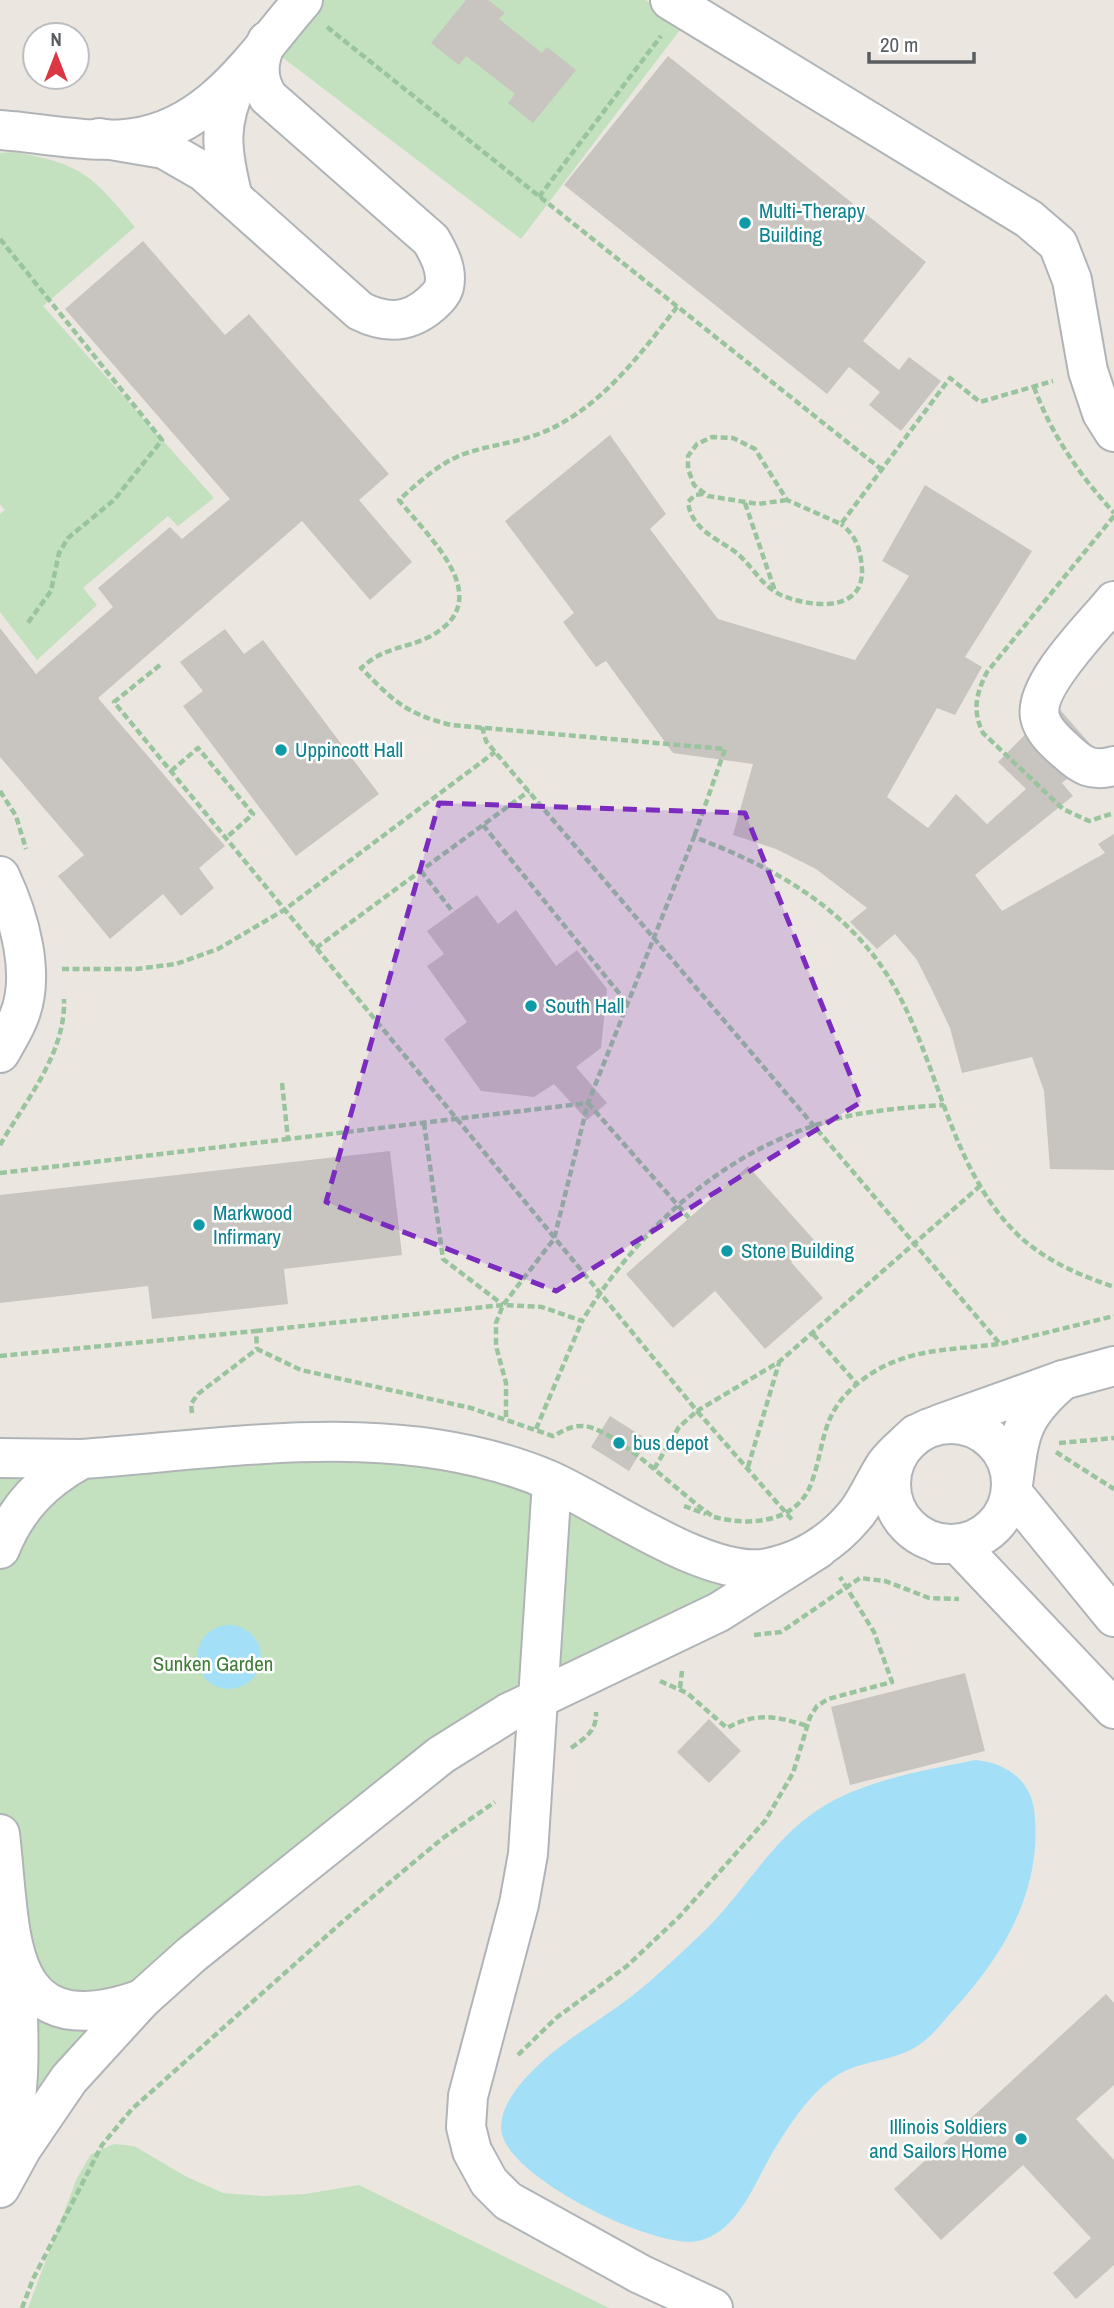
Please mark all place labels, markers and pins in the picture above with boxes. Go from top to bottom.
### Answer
place label: Multi-Therapy Building [759,196,866,249]
marker: Multi-Therapy Building [737,215,753,231]
place label: Uppincott Hall [295,735,403,764]
marker: Uppincott Hall [273,742,289,758]
place label: South Hall [545,991,624,1020]
marker: South Hall [523,998,539,1014]
place label: Markwood Infirmary [213,1198,292,1251]
marker: Markwood Infirmary [191,1217,207,1233]
place label: Stone Building [741,1236,854,1265]
marker: Stone Building [719,1243,735,1259]
place label: bus depot [633,1428,709,1457]
marker: bus depot [611,1435,627,1451]
place label: Illinois Soldiers and Sailors Home [869,2112,1007,2165]
marker: Illinois Soldiers and Sailors Home [1013,2131,1029,2147]

